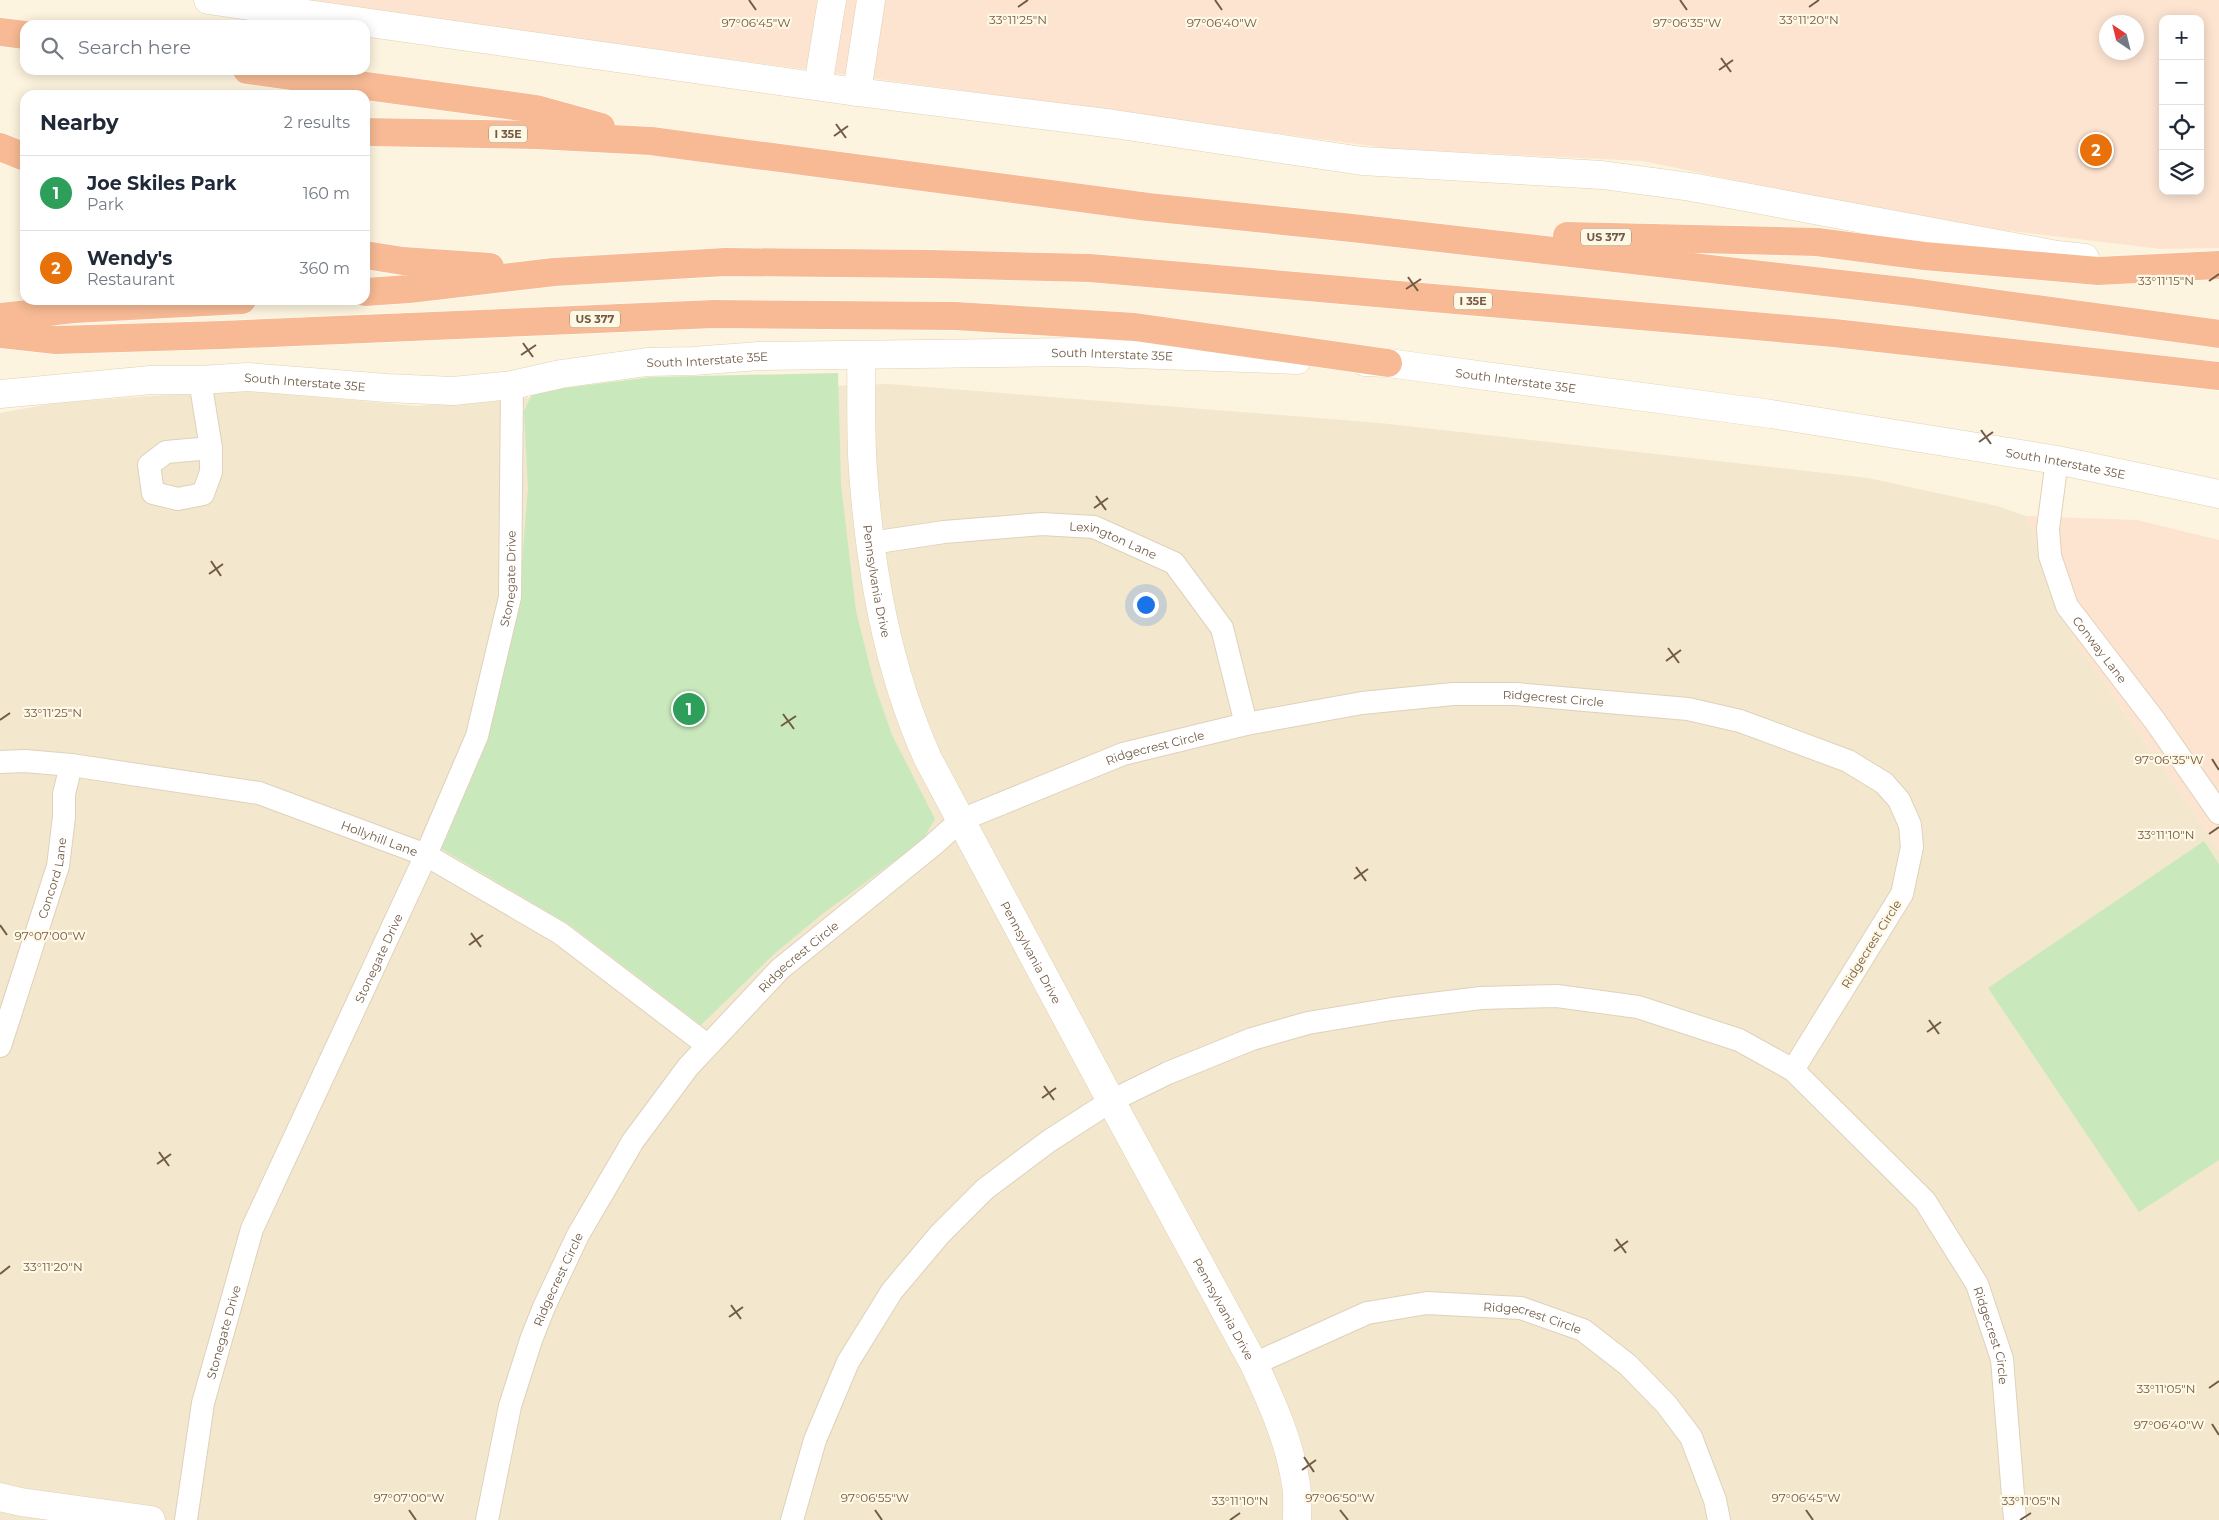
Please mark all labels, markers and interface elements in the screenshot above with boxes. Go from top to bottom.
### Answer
text: 33°11'25"N [989,12,1047,27]
text: 33°11'20"N [1779,12,1839,27]
text: 97°06'45"W [722,15,791,30]
text: 97°06'40"W [1187,15,1257,30]
text: 97°06'35"W [1653,15,1721,30]
north arrow [2099,15,2144,60]
map controls [2159,15,2204,195]
button: + [2159,15,2204,60]
search box [20,20,370,75]
icon: search [38,34,66,62]
text: Search here [78,36,191,59]
button: − [2159,60,2204,105]
button: locate [2159,105,2204,150]
text: Nearby [40,110,119,135]
text: 2 results [284,113,350,132]
road number: I 35E [489,126,527,142]
pin: 2 [2080,131,2112,169]
button: layers [2159,150,2204,195]
text: Joe Skiles Park [87,172,236,195]
text: 1 [53,184,59,203]
text: 160 m [303,184,350,203]
text: Park [87,195,124,214]
road number: US 377 [1581,228,1631,246]
text: Wendy's [87,247,172,270]
text: 2 [51,259,61,278]
text: 360 m [299,259,350,278]
text: Restaurant [87,270,175,289]
text: 33°11'15"N [2138,273,2194,288]
road number: I 35E [1454,292,1492,310]
road number: US 377 [570,310,620,328]
street label: South Interstate 35E [1051,344,1173,363]
street label: South Interstate 35E [646,348,768,370]
street label: South Interstate 35E [1455,365,1577,395]
street label: South Interstate 35E [244,369,366,394]
street label: South Interstate 35E [2005,444,2127,482]
street label: Lexington Lane [1069,518,1159,562]
street label: Pennsylvania Drive [861,524,894,639]
street label: Stonegate Drive [496,530,518,628]
your location [1133,592,1159,618]
street label: Conway Lane [2070,613,2130,686]
street label: Ridgecrest Circle [1503,686,1605,709]
pin: 1 [673,690,705,728]
text: 33°11'25"N [24,705,82,720]
street label: Ridgecrest Circle [1103,727,1206,768]
text: 97°06'35"W [2135,752,2203,767]
street label: Hollyhill Lane [339,817,420,859]
text: 33°11'10"N [2137,827,2195,842]
street label: Concord Lane [34,837,69,921]
street label: Ridgecrest Circle [1838,897,1904,991]
street label: Pennsylvania Drive [998,898,1065,1006]
street label: Stonegate Drive [351,911,405,1005]
street label: Ridgecrest Circle [755,917,841,995]
text: 97°07'00"W [15,928,85,943]
street label: Ridgecrest Circle [530,1230,586,1328]
street label: Pennsylvania Drive [1190,1255,1258,1362]
text: 33°11'20"N [23,1259,83,1274]
street label: Stonegate Drive [203,1283,243,1381]
street label: Ridgecrest Circle [1971,1284,2012,1385]
street label: Ridgecrest Circle [1483,1299,1584,1336]
text: 33°11'05"N [2137,1381,2195,1396]
text: 97°06'40"W [2134,1417,2204,1432]
text: 97°07'00"W [374,1490,444,1505]
text: 97°06'55"W [841,1490,909,1505]
text: 97°06'50"W [1305,1490,1375,1505]
text: 97°06'45"W [1772,1490,1841,1505]
text: 33°11'10"N [1211,1493,1269,1508]
text: 33°11'05"N [2002,1493,2060,1508]

